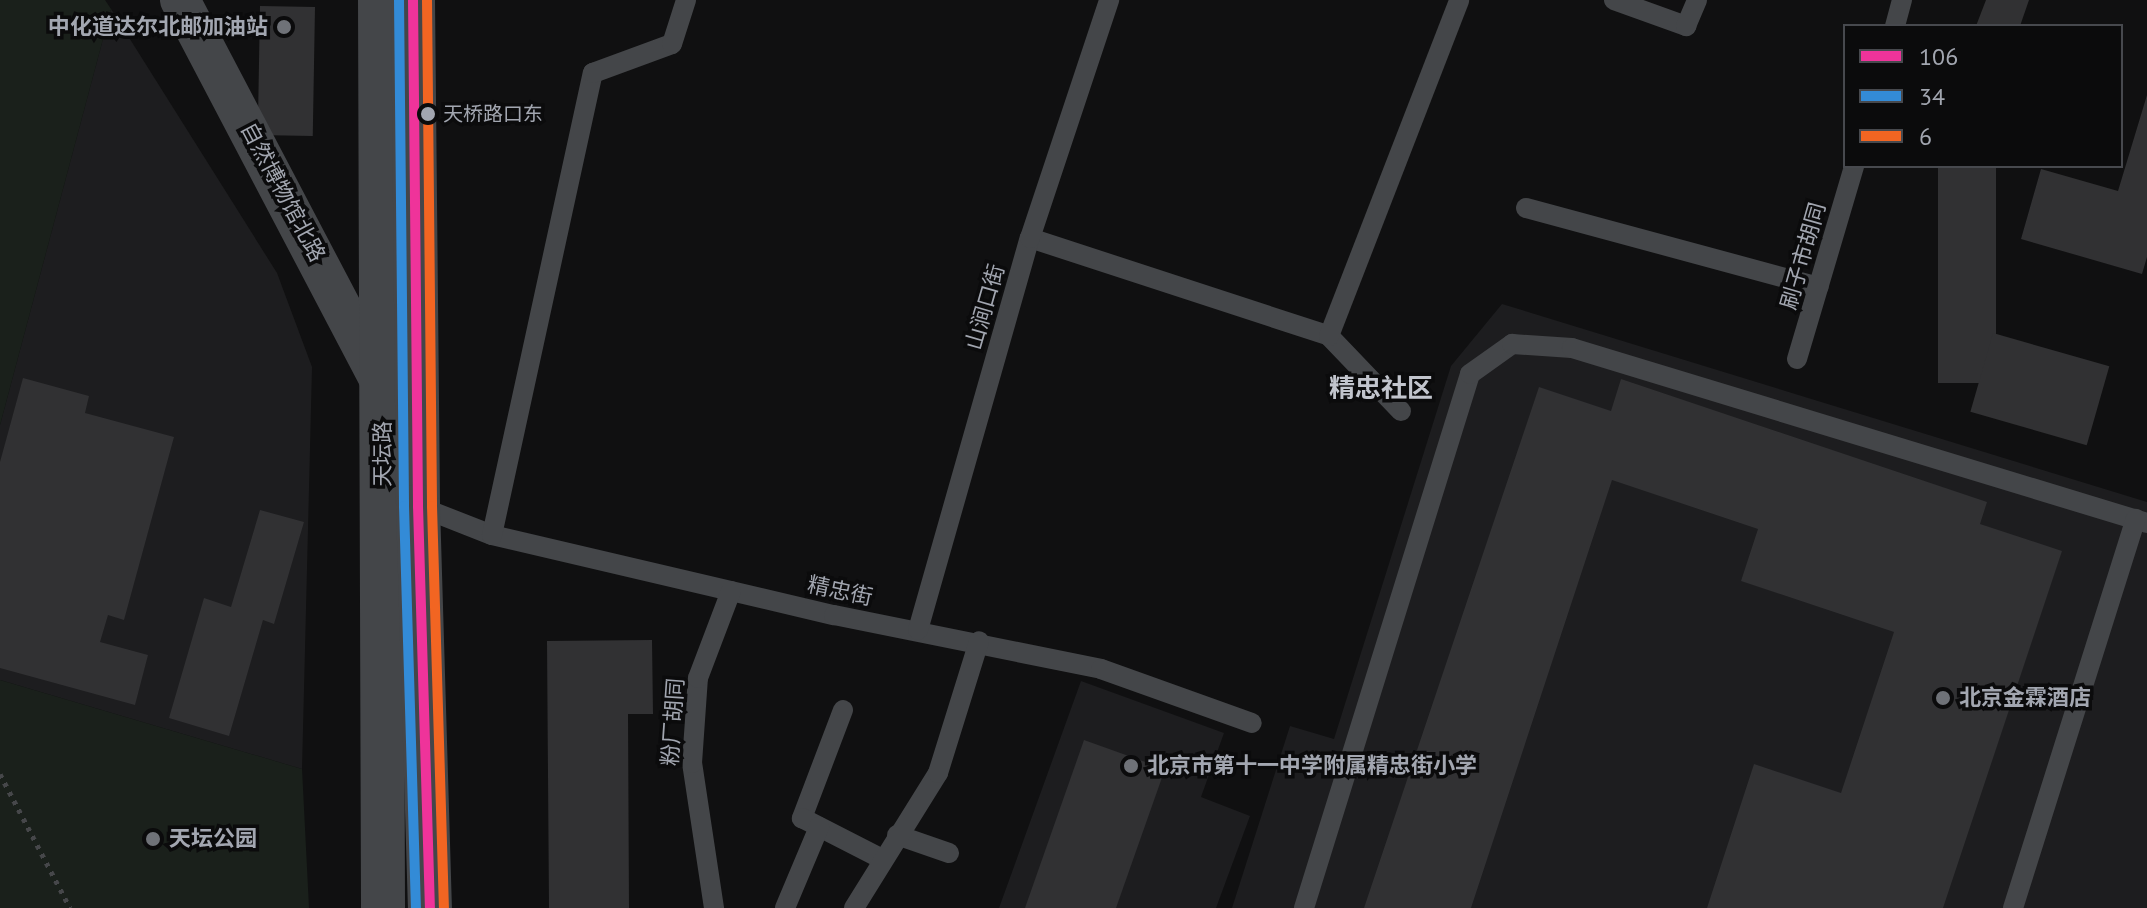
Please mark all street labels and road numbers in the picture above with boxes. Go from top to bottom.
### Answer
street label: 自然博物馆北路 [235,118,331,266]
street label: 刷子市胡同 [1775,199,1831,313]
street label: 山涧口街 [960,261,1010,353]
street label: 天坛路 [370,421,396,487]
street label: 精忠街 [805,571,875,611]
street label: 粉厂胡同 [657,677,689,767]

